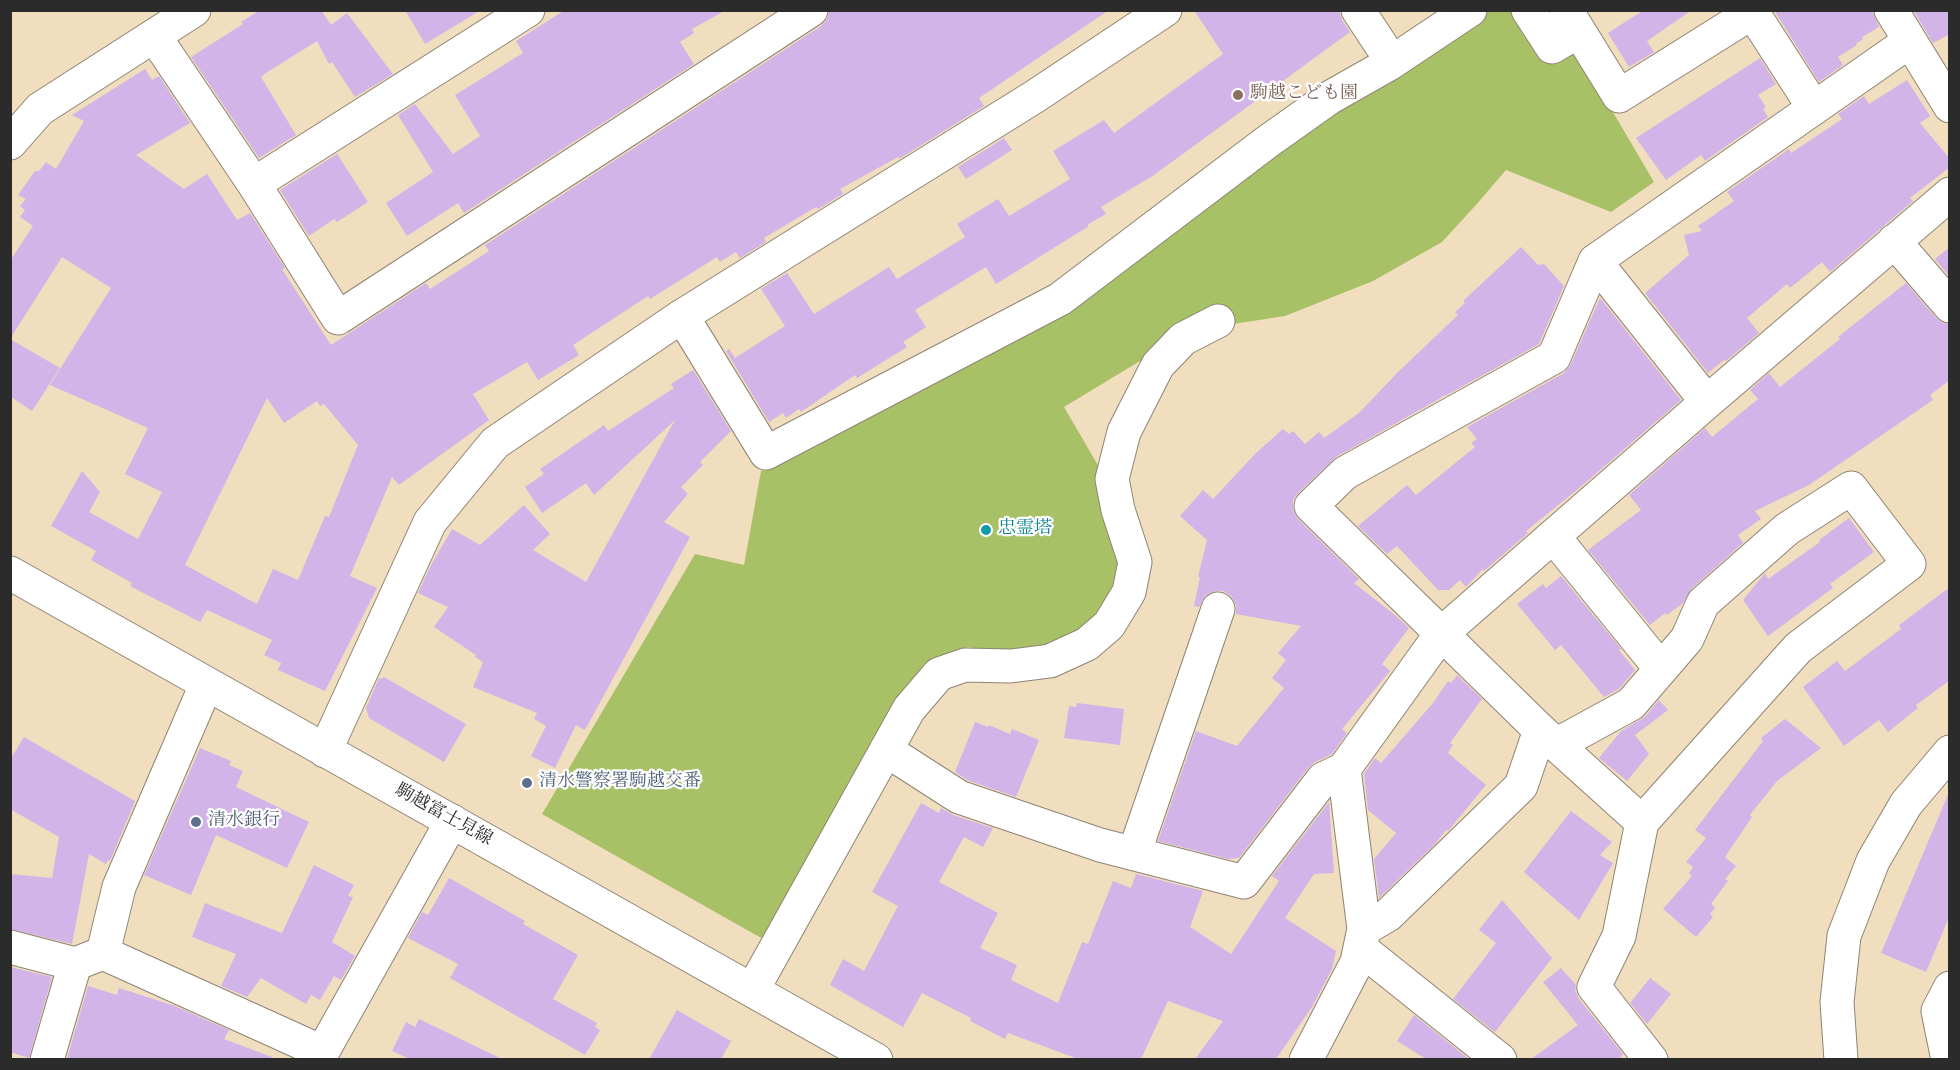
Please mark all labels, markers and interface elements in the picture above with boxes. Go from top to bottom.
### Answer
place label: 駒越こども園 [1250,84,1358,106]
marker: 駒越こども園 [1231,88,1245,102]
place label: 忠霊塔 [998,519,1052,541]
marker: 忠霊塔 [979,523,993,537]
place label: 清水警察署駒越交番 [539,772,701,794]
marker: 清水警察署駒越交番 [520,776,534,790]
street label: 駒越富士見線 [391,780,495,852]
place label: 清水銀行 [208,811,280,833]
marker: 清水銀行 [189,815,203,829]

